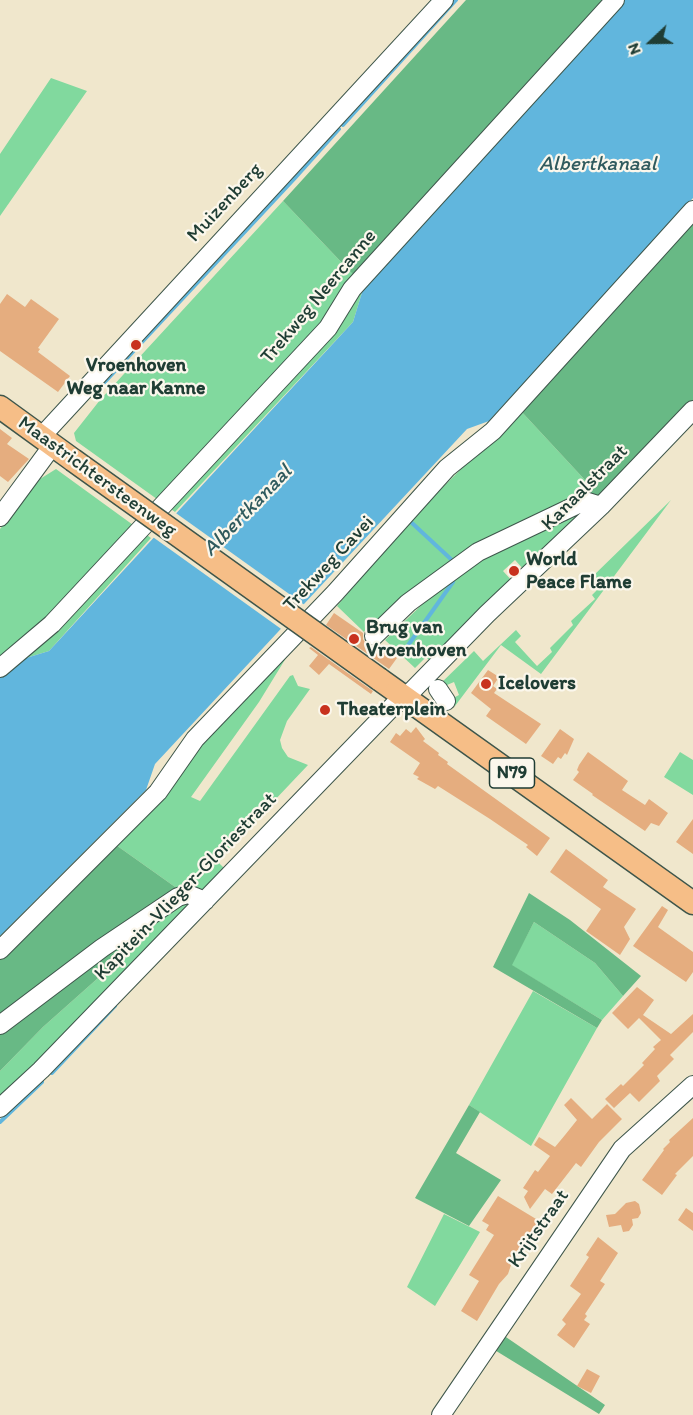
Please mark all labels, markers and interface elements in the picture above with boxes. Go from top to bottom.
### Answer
north arrow [621,12,681,72]
text: N [623,40,645,58]
water label: Albertkanaal [539,152,657,178]
street label: Muizenberg [182,158,268,248]
street label: Trekweg Neercanne [256,225,382,369]
marker: Vroenhoven Weg naar Kanne [129,338,143,352]
place label: Vroenhoven Weg naar Kanne [67,354,205,401]
street label: Maastrichtersteenweg [13,411,181,543]
street label: Kanaalstraat [537,440,633,536]
water label: Albertkanaal [198,460,298,562]
street label: Trekweg Cavei [278,511,380,617]
place label: World Peace Flame [526,548,632,595]
marker: World Peace Flame [507,564,521,578]
place label: Brug van Vroenhoven [366,616,466,663]
marker: Brug van Vroenhoven [347,632,361,646]
place label: Icelovers [498,672,576,696]
marker: Icelovers [479,677,493,691]
place label: Theaterplein [337,698,446,722]
marker: Theaterplein [318,703,332,717]
road number: N79 [490,758,534,788]
street label: Kapitein-Vlieger-Gloriestraat [90,788,282,986]
street label: Krijtstraat [503,1185,575,1273]

